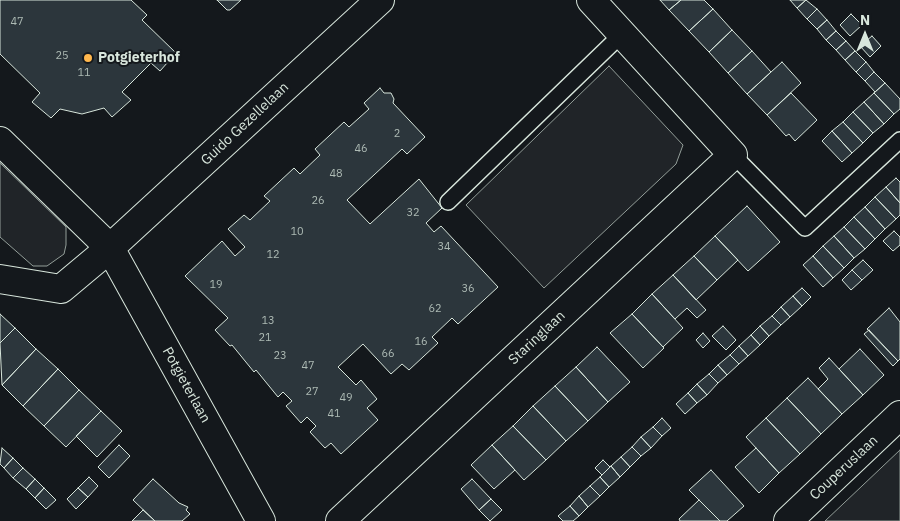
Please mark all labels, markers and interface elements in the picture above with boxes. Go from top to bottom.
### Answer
north arrow [840,10,890,60]
text: N [860,11,870,29]
house number: 47 [10,15,24,29]
house number: 25 [55,49,69,63]
place label: Potgieterhof [98,50,180,66]
marker: Potgieterhof [82,52,94,64]
house number: 11 [77,66,91,80]
street label: Guido Gezellelaan [198,79,292,169]
house number: 2 [394,127,400,141]
house number: 46 [354,142,368,156]
house number: 48 [329,167,343,181]
house number: 26 [311,194,325,208]
house number: 32 [406,206,420,220]
house number: 10 [290,225,304,239]
house number: 34 [437,240,451,254]
house number: 12 [266,248,280,262]
house number: 19 [209,278,223,292]
house number: 36 [461,282,475,296]
house number: 62 [428,302,442,316]
street label: Staringlaan [505,308,569,368]
house number: 13 [261,314,275,328]
house number: 21 [258,331,272,345]
house number: 16 [414,335,428,349]
street label: Potgieterlaan [158,344,214,426]
house number: 66 [381,347,395,361]
house number: 23 [273,349,287,363]
house number: 47 [301,359,315,373]
house number: 27 [305,385,319,399]
house number: 49 [339,391,353,405]
house number: 41 [327,407,341,421]
street label: Couperuslaan [806,432,882,504]

